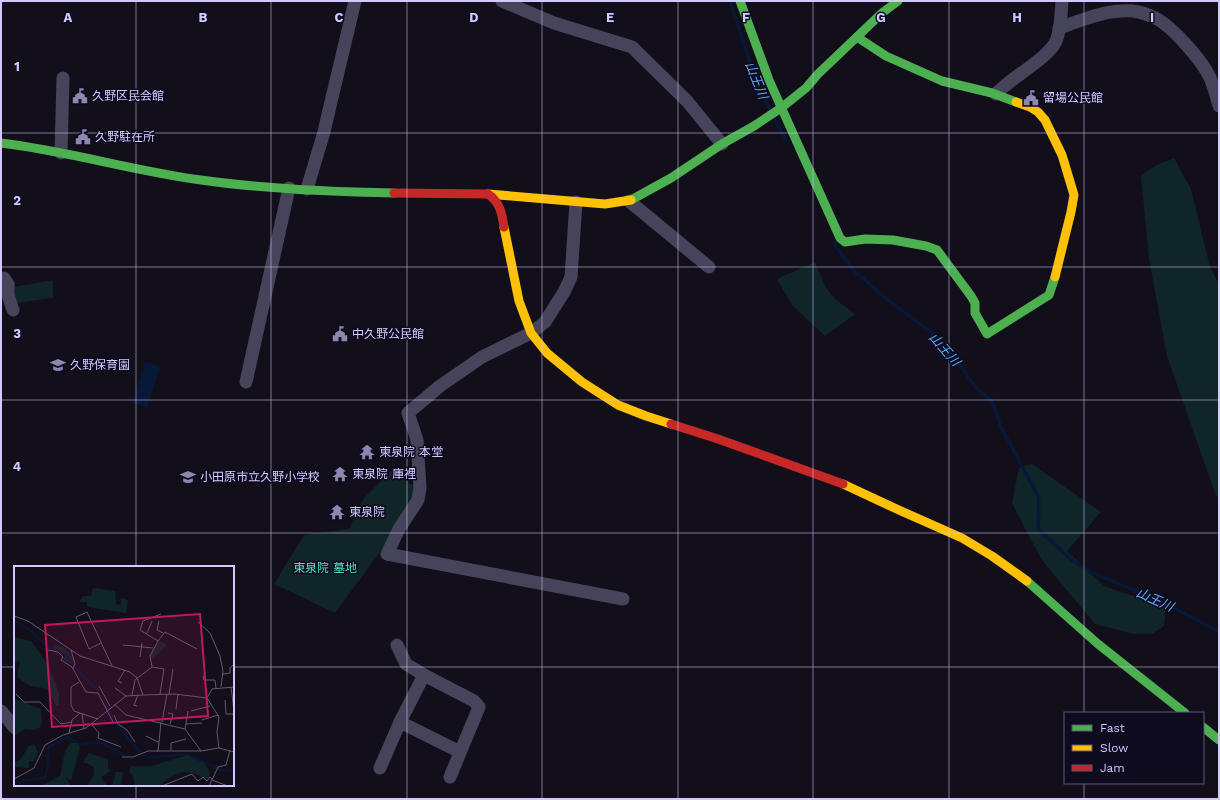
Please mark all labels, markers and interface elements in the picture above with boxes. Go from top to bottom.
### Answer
text: A [64,10,73,25]
text: B [199,10,208,25]
text: C [335,10,344,25]
text: D [469,10,479,25]
text: E [606,10,614,25]
text: F [742,10,750,25]
text: G [876,10,886,25]
text: H [1012,10,1022,25]
text: I [1150,10,1154,25]
text: 1 [14,59,20,74]
water label: 山王川 [742,59,772,103]
public building icon: 久野区民会館 [71,87,89,105]
place label: 久野区民会館 [92,89,164,103]
public building icon: 留場公民館 [1022,89,1040,107]
place label: 留場公民館 [1043,91,1103,105]
public building icon: 久野駐在所 [74,128,92,146]
place label: 久野駐在所 [95,130,155,144]
text: 2 [13,193,21,208]
public building icon: 中久野公民館 [331,325,349,343]
text: 3 [13,326,21,341]
place label: 中久野公民館 [352,327,424,341]
water label: 山王川 [926,330,965,370]
school or university icon: 久野保育園 [49,356,67,374]
place label: 久野保育園 [70,358,130,372]
temple icon: 東泉院 本堂 [358,443,376,461]
place label: 東泉院 本堂 [379,445,443,459]
text: 4 [13,459,22,474]
temple icon: 東泉院 庫裡 [331,465,349,483]
place label: 東泉院 庫裡 [352,467,416,481]
school or university icon: 小田原市立久野小学校 [179,468,197,486]
place label: 小田原市立久野小学校 [200,470,320,484]
temple icon: 東泉院 [328,503,346,521]
place label: 東泉院 [349,505,385,519]
park label: 東泉院 墓地 [293,561,357,575]
inset map [14,566,234,786]
water label: 山王川 [1134,585,1177,615]
legend [1064,712,1204,784]
text: Fast [1100,721,1125,735]
text: Slow [1100,741,1128,755]
text: Jam [1100,761,1125,775]

